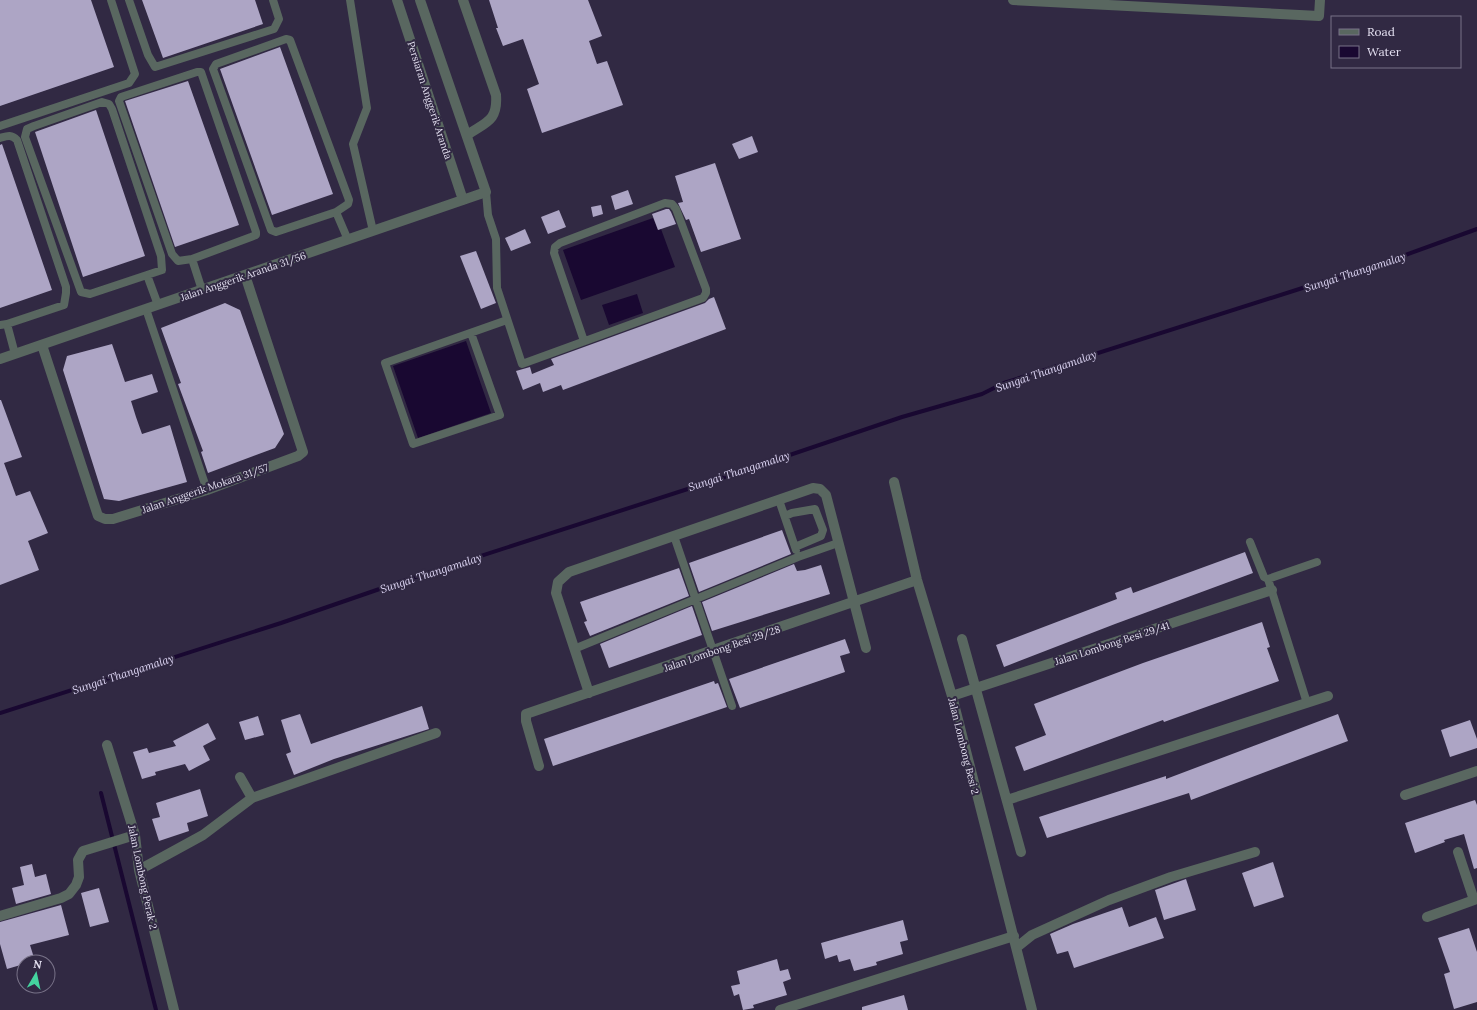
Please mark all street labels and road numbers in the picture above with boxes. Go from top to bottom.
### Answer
street label: Persiaran Anggerik Aranda [404,40,455,161]
street label: Jalan Anggerik Aranda 31/56 [178,249,308,304]
street label: Jalan Anggerik Mokara 31/57 [139,461,270,517]
street label: Jalan Lombong Besi 29/41 [1052,619,1171,668]
street label: Jalan Lombong Besi 29/28 [661,622,782,675]
street label: Jalan Lombong Besi 2 [945,696,982,796]
street label: Jalan Lombong Perak 2 [125,823,160,930]

